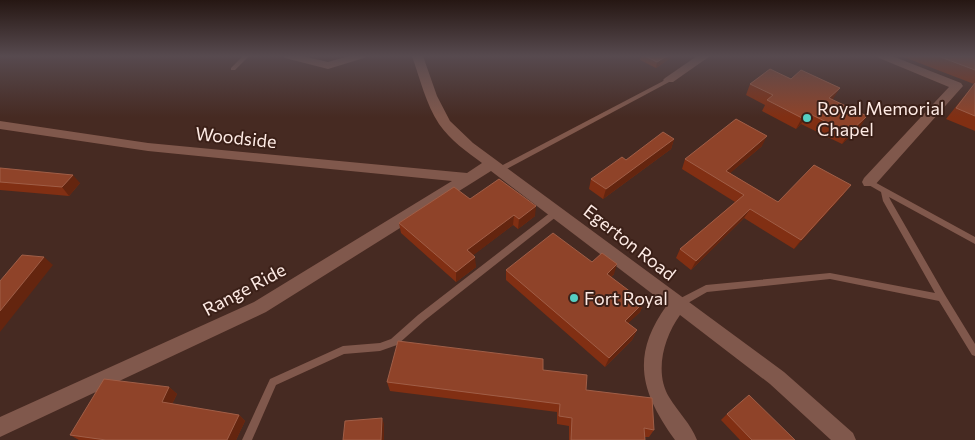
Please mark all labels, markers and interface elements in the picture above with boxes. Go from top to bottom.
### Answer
place label: Royal Memorial Chapel [817,97,944,140]
marker: Royal Memorial Chapel [801,112,813,124]
street label: Woodside [194,122,278,152]
street label: Egerton Road [580,199,680,285]
street label: Range Ride [199,258,289,320]
place label: Fort Royal [584,287,668,309]
marker: Fort Royal [568,292,580,304]

